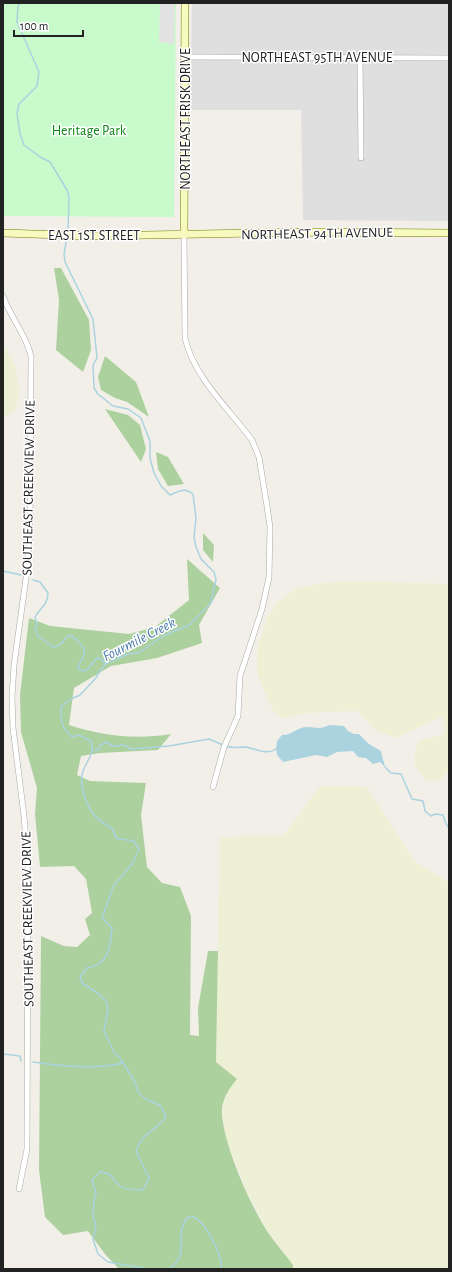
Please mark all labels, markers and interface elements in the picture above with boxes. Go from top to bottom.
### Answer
scale bar [14,12,83,38]
text: 100 m [20,20,48,32]
street label: NORTHEAST FRISK DRIVE [179,48,193,190]
street label: NORTHEAST 95TH AVENUE [242,51,393,65]
park label: Heritage Park [52,124,127,138]
street label: NORTHEAST 94TH AVENUE [241,226,393,242]
street label: EAST 1ST STREET [48,229,140,243]
street label: SOUTHEAST CREEKVIEW DRIVE [20,400,38,576]
water label: Fourmile Creek [100,615,178,664]
street label: SOUTHEAST CREEKVIEW DRIVE [19,831,37,1007]

